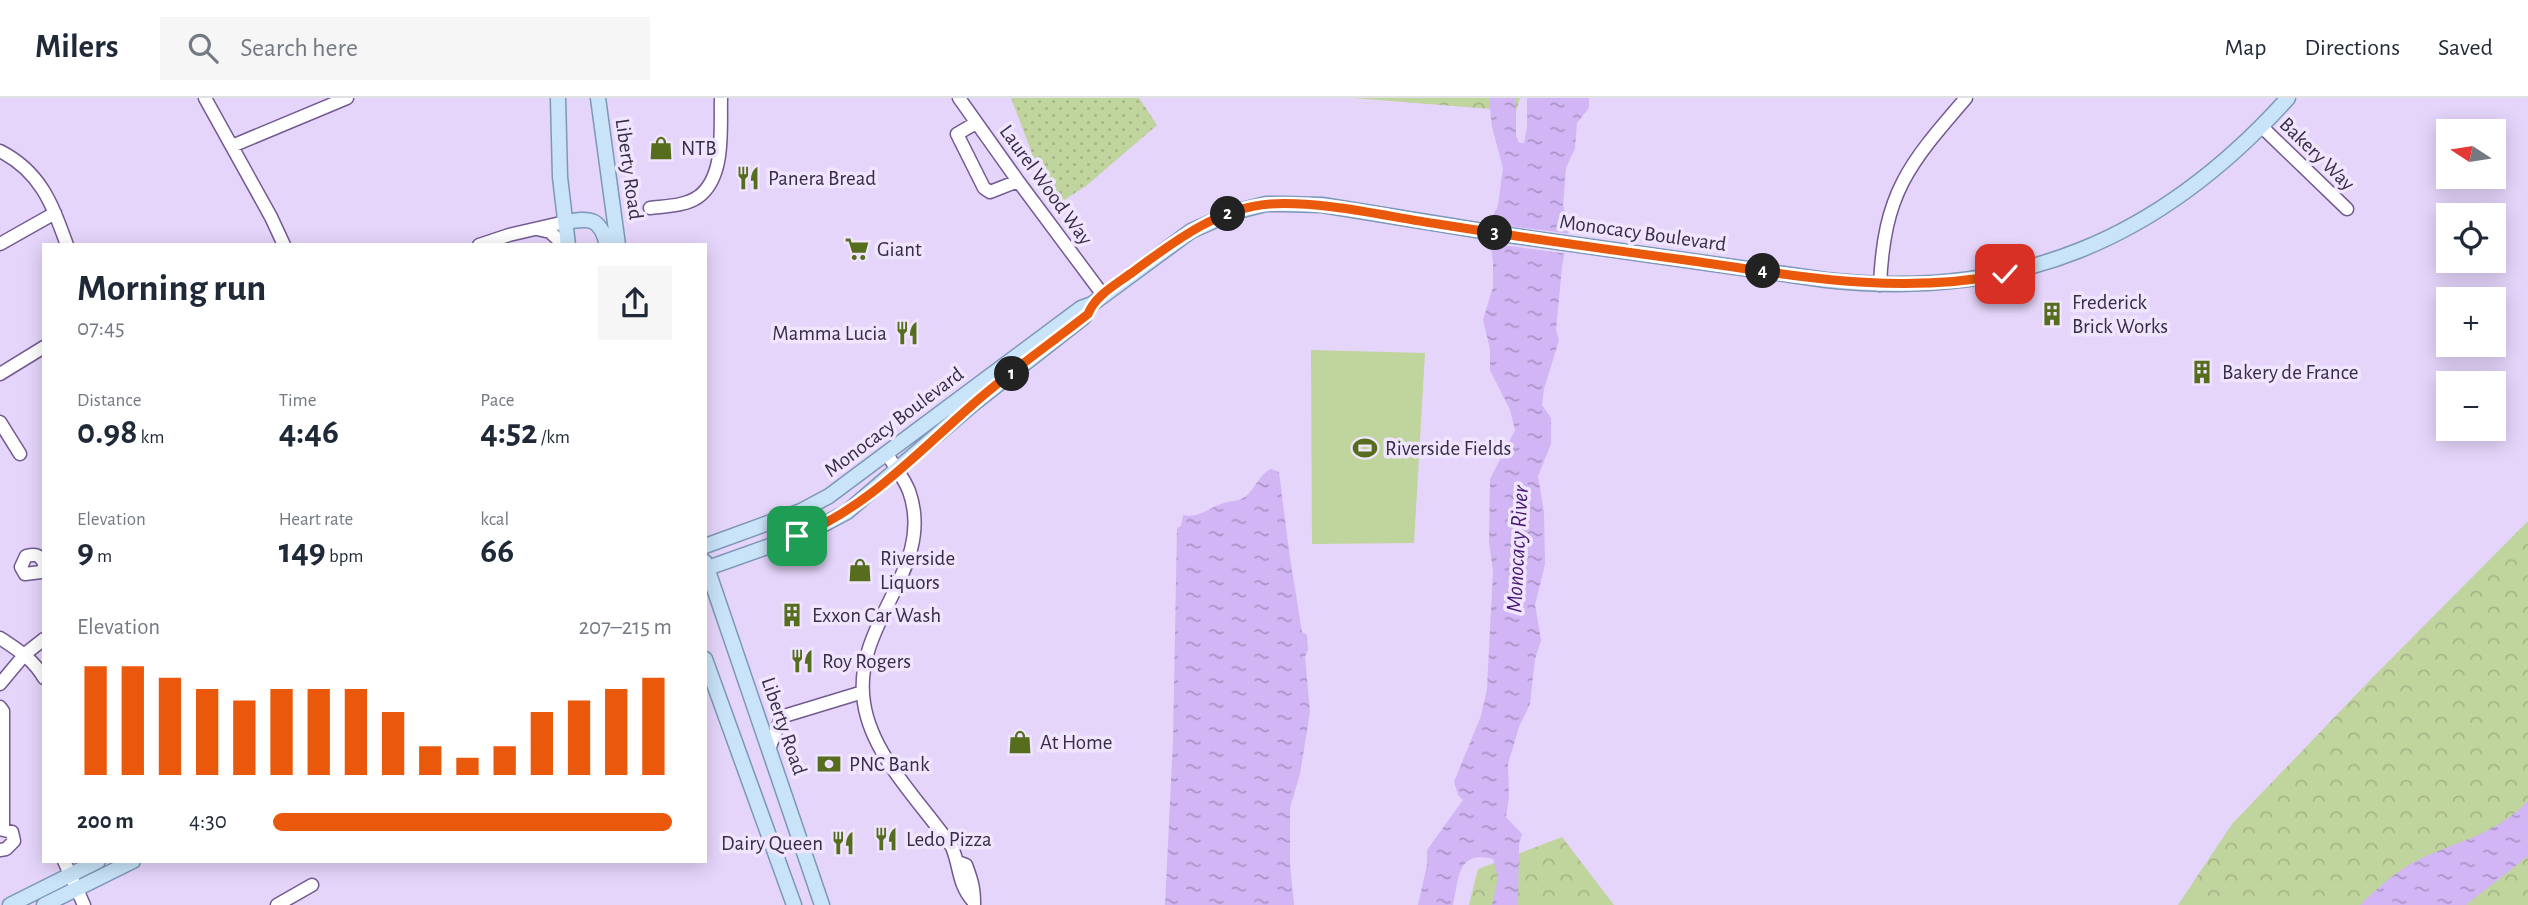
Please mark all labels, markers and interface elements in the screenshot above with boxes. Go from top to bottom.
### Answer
search box [160,17,650,80]
icon: search [184,29,222,67]
text: Milers [35,31,118,64]
text: Search here [240,35,358,61]
text: Map [2224,36,2266,60]
text: Directions [2304,36,2400,60]
text: Saved [2438,36,2493,60]
street label: Bakery Way [2275,113,2359,195]
street label: Liberty Road [612,117,647,221]
north arrow [2436,119,2506,189]
map controls [2436,119,2506,441]
street label: Laurel Wood Way [996,121,1096,249]
shop icon: NTB [647,134,675,162]
place label: NTB [681,138,717,159]
restaurant icon: Panera Bread [734,164,762,192]
place label: Panera Bread [768,168,876,189]
pin: 2 [1210,197,1246,232]
button: locate [2436,203,2506,273]
text: 2 [1223,204,1232,223]
street label: Monocacy Boulevard [1558,211,1728,255]
pin: 3 [1478,216,1512,250]
text: 3 [1490,223,1499,242]
supermarket icon: Giant [843,235,871,263]
place label: Giant [877,239,922,260]
pin [1975,244,2035,304]
pin: 4 [1746,254,1780,288]
icon: check [1986,255,2024,293]
text: 4 [1758,261,1767,280]
button: share [598,266,672,340]
text: Morning run [77,270,266,308]
button: + [2436,287,2506,357]
place label: Frederick Brick Works [2072,292,2168,337]
building icon: Frederick Brick Works [2038,300,2066,328]
text: 07:45 [77,317,125,340]
restaurant icon: Mamma Lucia [893,319,921,347]
place label: Mamma Lucia [772,323,887,344]
pin: 1 [995,356,1030,392]
building icon: Bakery de France [2188,358,2216,386]
place label: Bakery de France [2222,362,2358,383]
street label: Monocacy Boulevard [821,363,968,481]
text: 1 [1008,364,1015,383]
button: − [2436,371,2506,441]
text: Distance [77,391,141,410]
text: Time [279,391,317,410]
text: Pace [480,391,515,410]
text: 0.98 [77,415,137,450]
text: 4:46 [279,415,339,450]
text: 4:52 [480,415,538,450]
text: km [137,428,164,447]
text: /km [538,428,570,447]
sports icon: Riverside Fields [1351,434,1379,462]
place label: Riverside Fields [1385,438,1511,459]
water label: Monocacy River [1503,484,1533,613]
pin [767,506,827,566]
text: Elevation [77,510,146,529]
text: Heart rate [279,510,353,529]
text: kcal [480,510,509,529]
icon: arrive [778,517,816,555]
text: 9 [77,534,94,569]
text: 149 [279,534,326,569]
text: 66 [480,534,514,569]
text: m [94,547,112,566]
text: bpm [326,547,363,566]
place label: Riverside Liquors [880,548,955,593]
shop icon: Riverside Liquors [846,556,874,584]
building icon: Exxon Car Wash [778,601,806,629]
place label: Exxon Car Wash [812,605,941,626]
text: Elevation [77,616,160,639]
text: 207–215 m [579,616,672,639]
restaurant icon: Roy Rogers [788,647,816,675]
place label: Roy Rogers [822,651,911,672]
street label: Liberty Road [757,674,811,778]
shop icon: At Home [1006,728,1034,756]
place label: At Home [1040,732,1112,753]
bank icon: PNC Bank [815,750,843,778]
place label: PNC Bank [849,754,930,775]
text: 200 m [77,810,134,833]
text: 4:30 [189,810,227,833]
restaurant icon: Ledo Pizza [872,825,900,853]
restaurant icon: Dairy Queen [829,829,857,857]
place label: Ledo Pizza [906,829,992,850]
place label: Dairy Queen [721,833,823,854]

